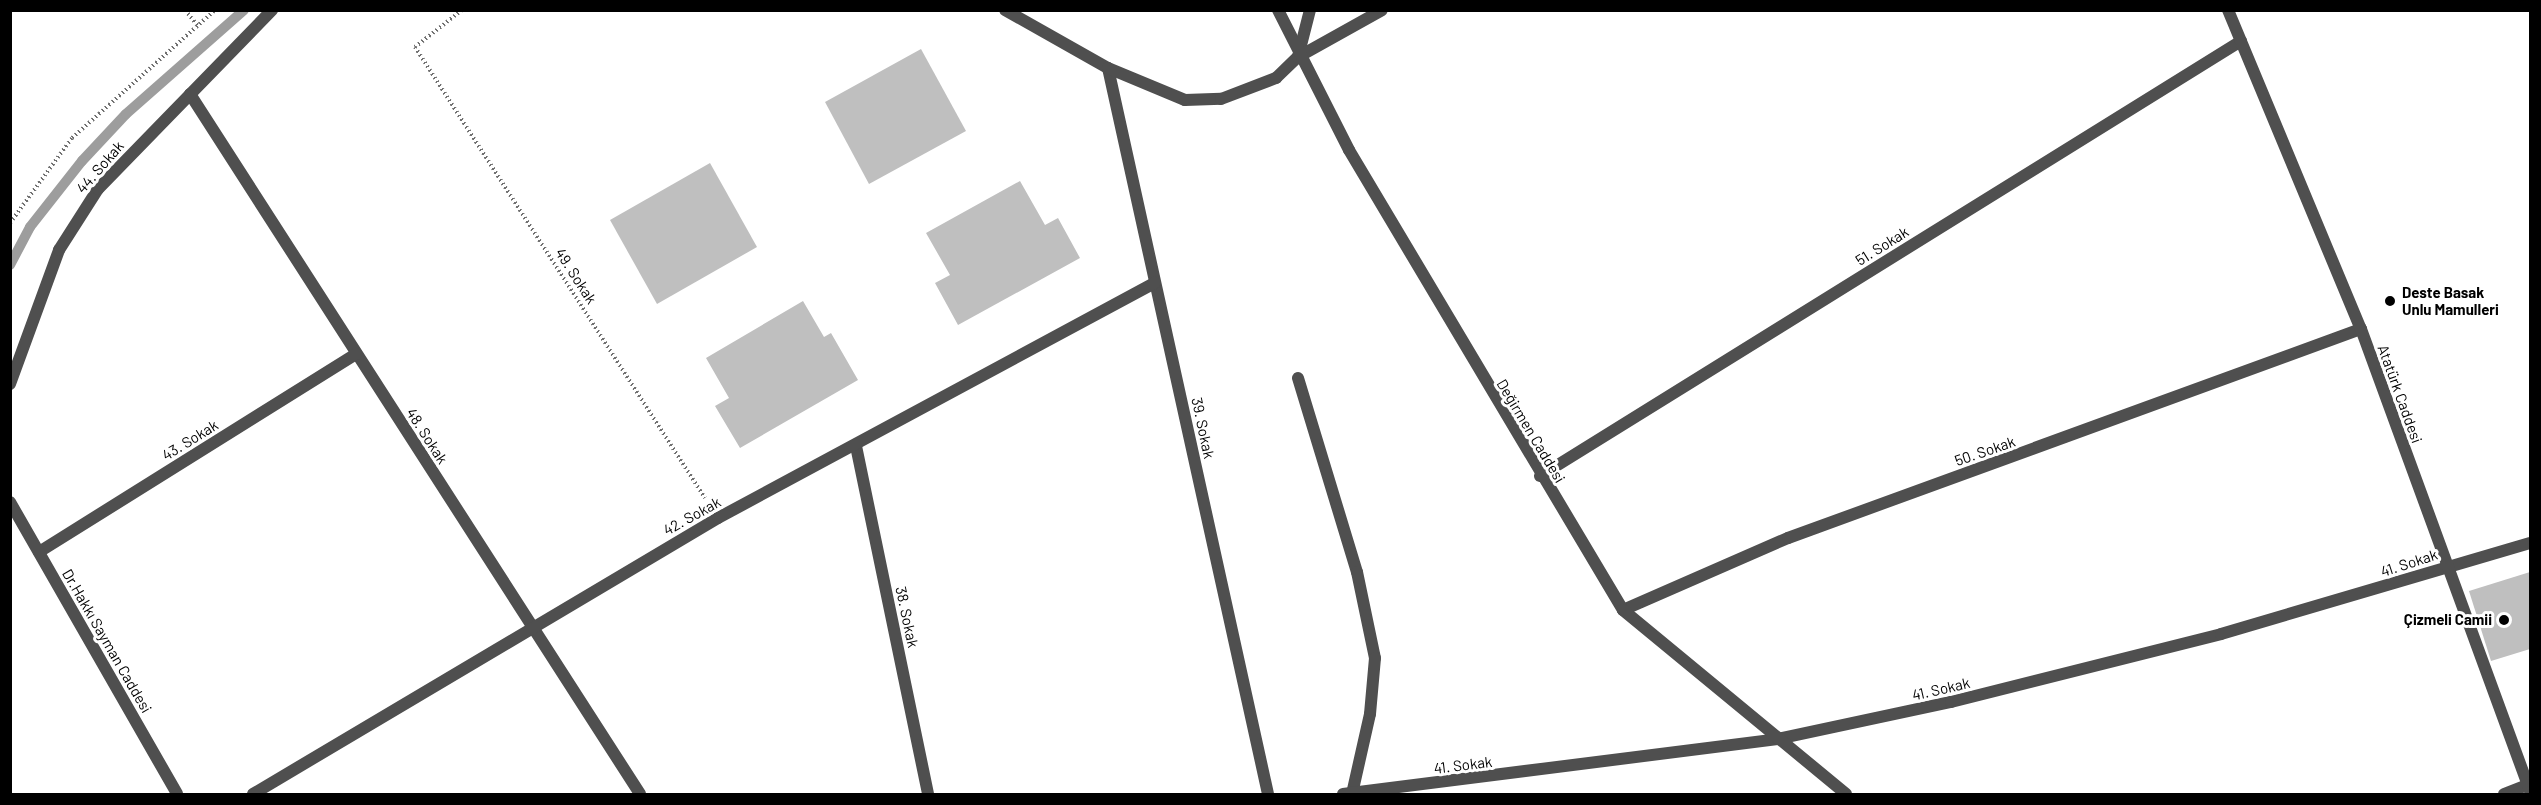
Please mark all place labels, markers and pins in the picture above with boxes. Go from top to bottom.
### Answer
place label: Deste Basak Unlu Mamulleri [2402,283,2499,318]
marker: Deste Basak Unlu Mamulleri [2383,294,2397,308]
place label: Çizmeli Camii [2404,611,2492,629]
marker: Çizmeli Camii [2497,613,2511,627]

